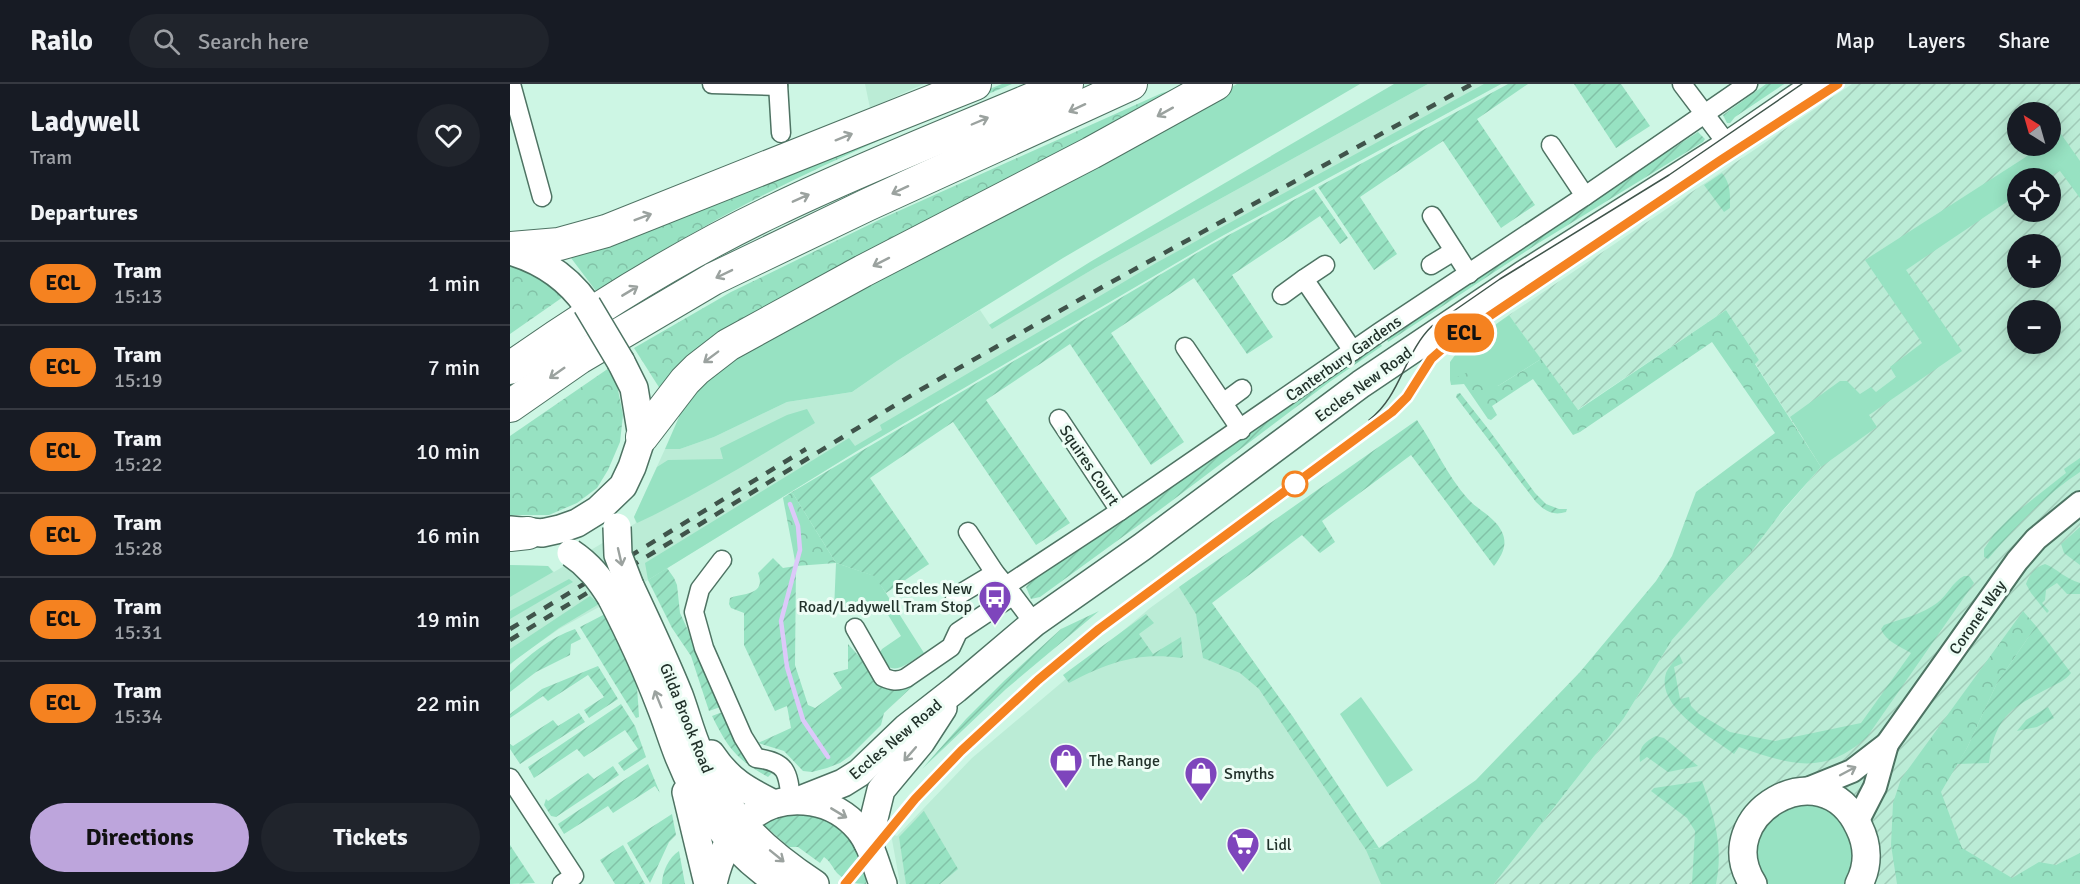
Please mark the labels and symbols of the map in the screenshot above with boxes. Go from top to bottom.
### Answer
north arrow [2007,102,2061,156]
one-way arrow [1069,103,1087,115]
one-way arrow [1157,106,1174,118]
one-way arrow [971,115,989,126]
one-way arrow [834,131,852,142]
one-way arrow [892,184,910,196]
one-way arrow [791,192,810,203]
one-way arrow [633,211,652,222]
one-way arrow [872,257,890,269]
one-way arrow [716,268,734,280]
one-way arrow [621,284,638,296]
street label: Canterbury Gardens [1282,311,1405,406]
line badge: ECL [1430,314,1498,352]
street label: Eccles New Road [1311,343,1416,427]
one-way arrow [703,351,719,364]
one-way arrow [549,367,565,379]
street label: Squires Court [1055,421,1124,510]
unlabelled marker [1282,471,1308,497]
one-way arrow [614,547,626,566]
street label: Coronet Way [1945,576,2011,659]
place label: Eccles New Road/Ladywell Tram Stop [798,579,972,617]
bus stop icon: Eccles New Road/Ladywell Tram Stop [977,579,1013,626]
street label: Gilda Brook Road [655,660,717,776]
one-way arrow [652,690,663,709]
street label: Eccles New Road [845,695,946,784]
shop icon: The Range [1048,742,1084,789]
one-way arrow [903,746,917,761]
place label: The Range [1089,751,1160,771]
shop icon: Smyths [1183,755,1219,802]
place label: Smyths [1224,764,1274,784]
one-way arrow [1839,765,1857,776]
one-way arrow [830,808,847,820]
supermarket icon: Lidl [1225,826,1261,873]
place label: Lidl [1266,835,1292,855]
one-way arrow [769,850,785,863]

